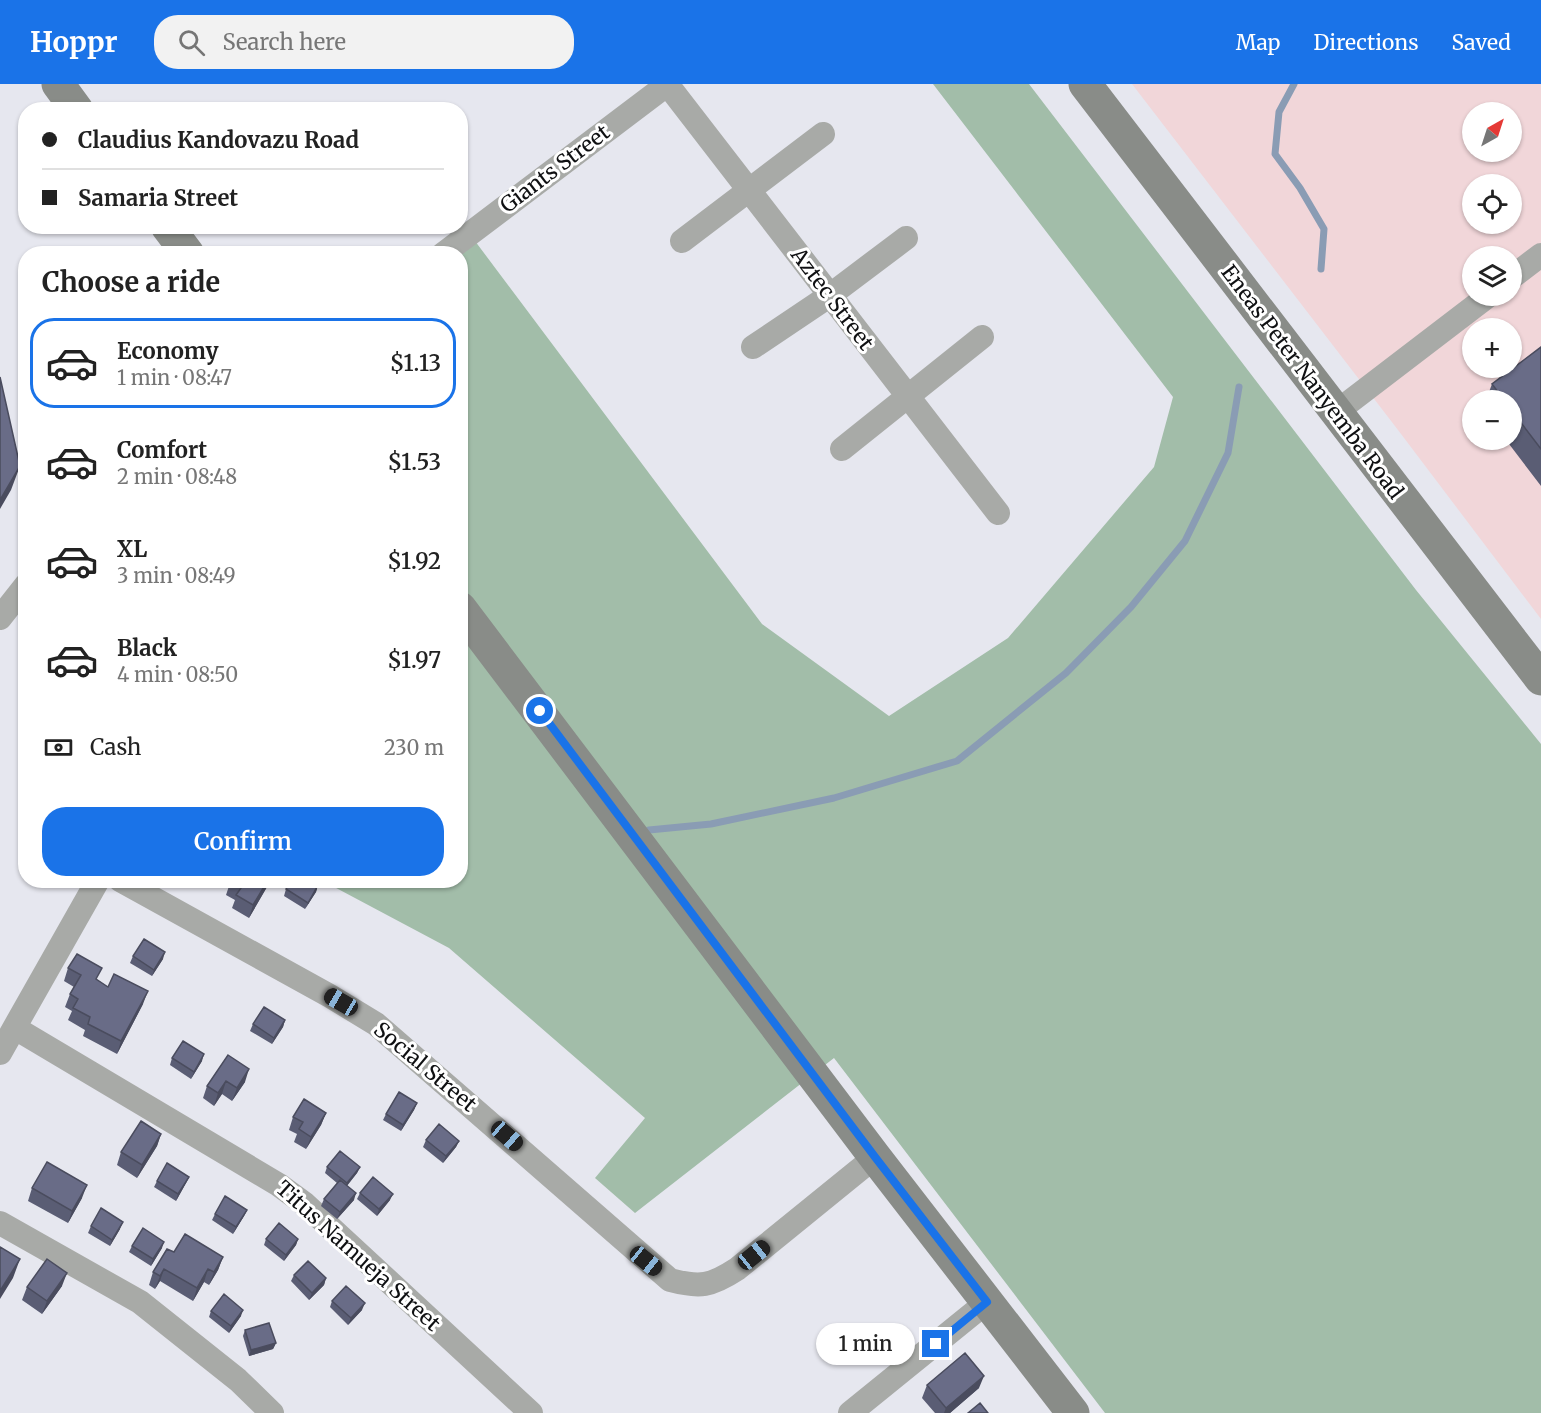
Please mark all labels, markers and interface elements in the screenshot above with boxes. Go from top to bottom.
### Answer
search box [154,15,574,69]
text: Hoppr [30,24,118,60]
icon: search [175,26,208,59]
text: Search here [223,28,346,56]
text: Map [1236,29,1280,56]
text: Directions [1313,29,1418,56]
text: Saved [1451,29,1511,56]
north arrow [1462,102,1522,162]
map controls [1462,102,1522,450]
street label: Giants Street [495,119,615,219]
text: Claudius Kandovazu Road [78,126,359,154]
button: locate [1462,174,1522,234]
text: Samaria Street [78,184,238,212]
street label: Aztec Street [784,241,880,355]
button: layers [1462,246,1522,306]
street label: Eneas Peter Nanyemba Road [1215,259,1410,504]
text: Choose a ride [42,265,220,299]
button: + [1462,318,1522,378]
icon: car [45,336,99,390]
text: Economy [117,337,218,365]
text: $1.13 [390,349,441,377]
text: 1 min · 08:47 [117,365,232,390]
button: − [1462,390,1522,450]
icon: car [45,435,99,489]
text: Comfort [117,436,207,464]
text: $1.53 [388,448,441,476]
text: 2 min · 08:48 [117,464,237,489]
icon: car [45,534,99,588]
text: XL [117,535,147,563]
text: $1.92 [387,547,441,575]
text: 3 min · 08:49 [117,563,236,588]
icon: car [45,633,99,687]
text: Black [117,634,177,662]
text: $1.97 [387,646,441,674]
text: 4 min · 08:50 [117,662,238,687]
route start [526,697,553,724]
icon: cash [42,731,75,764]
text: Cash [90,733,141,761]
text: 230 m [384,735,444,760]
button: Confirm [42,807,444,876]
car [321,985,361,1019]
street label: Social Street [368,1016,482,1117]
car [488,1117,526,1155]
street label: Titus Namueja Street [271,1175,446,1337]
car [734,1237,774,1273]
car [626,1243,666,1279]
callout: 1 min [816,1323,915,1365]
route end [922,1330,949,1357]
text: 1 min [839,1331,892,1356]

